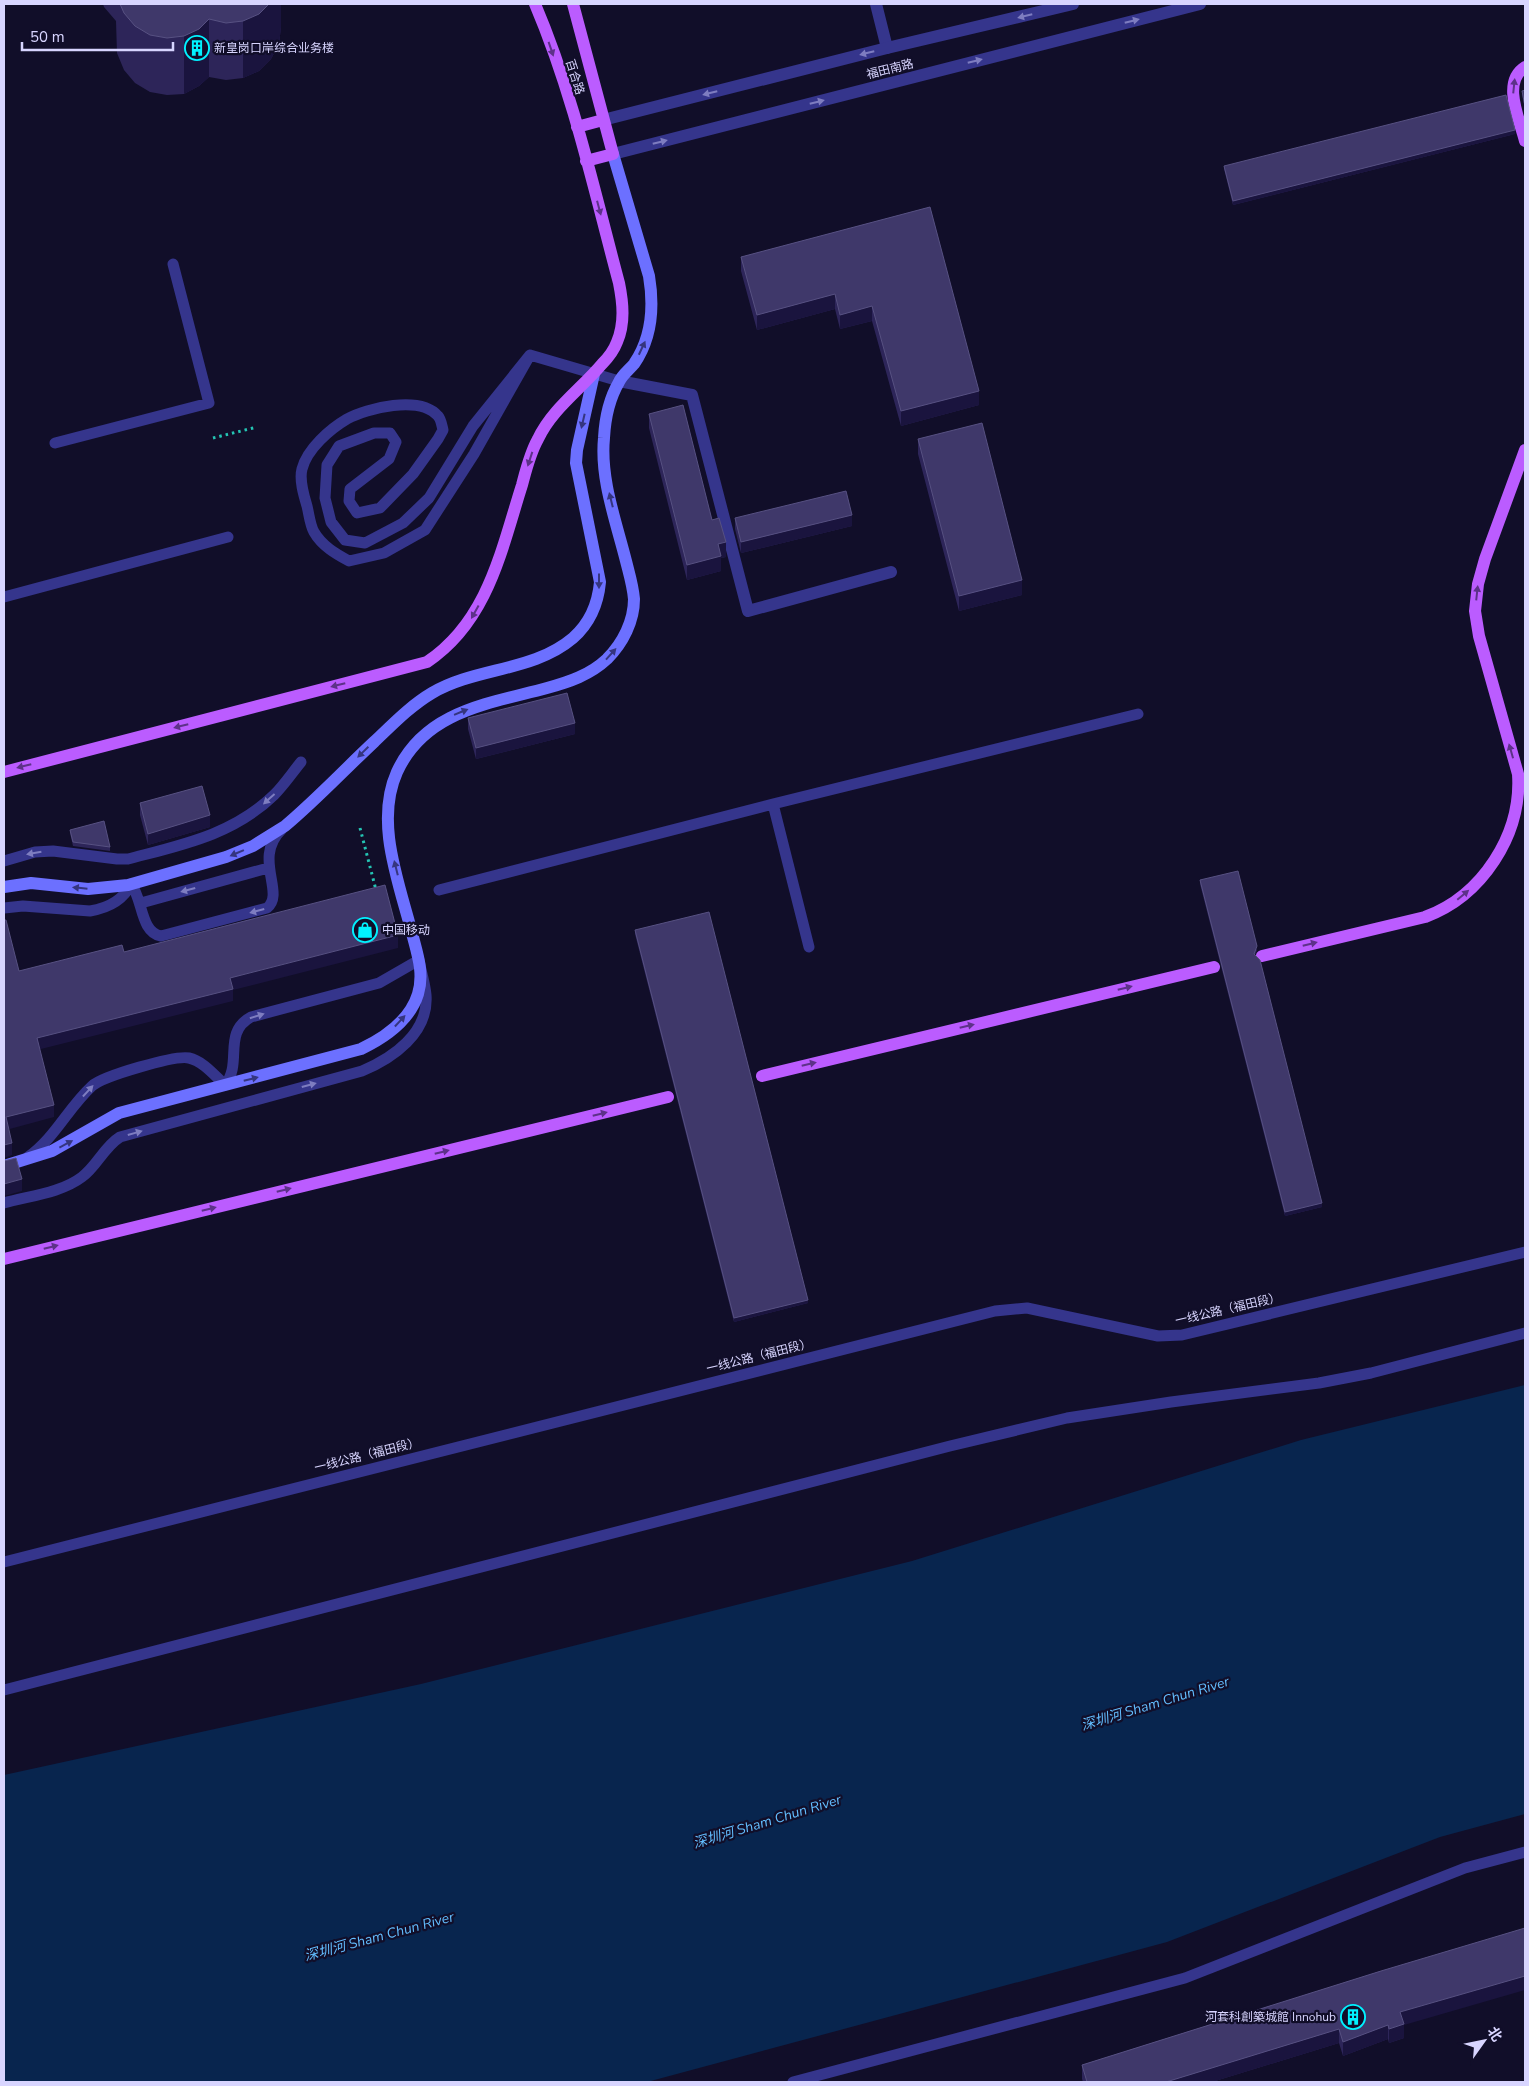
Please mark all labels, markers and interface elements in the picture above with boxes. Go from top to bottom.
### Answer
one-way arrow [1018,12,1033,20]
one-way arrow [1125,17,1140,25]
scale bar [22,20,174,52]
text: 50 m [30,27,65,47]
building icon: 新皇岗口岸综合业务楼 [184,35,210,61]
place label: 新皇岗口岸综合业务楼 [214,40,334,56]
one-way arrow [548,42,555,57]
one-way arrow [860,49,875,57]
street label: 福田南路 [865,55,915,83]
street label: 百合路 [562,57,588,97]
one-way arrow [967,57,982,65]
one-way arrow [1510,78,1518,94]
one-way arrow [702,90,717,98]
one-way arrow [810,97,825,105]
one-way arrow [652,138,667,146]
one-way arrow [595,201,603,216]
one-way arrow [637,341,646,356]
one-way arrow [579,414,587,429]
one-way arrow [526,451,533,466]
one-way arrow [607,493,615,508]
one-way arrow [595,573,603,589]
one-way arrow [1473,585,1481,601]
one-way arrow [471,605,480,618]
one-way arrow [605,648,617,660]
one-way arrow [331,681,346,689]
one-way arrow [454,708,469,716]
one-way arrow [173,722,188,730]
one-way arrow [1507,743,1515,758]
one-way arrow [358,746,370,758]
one-way arrow [16,763,31,771]
one-way arrow [264,793,276,805]
one-way arrow [230,849,244,857]
one-way arrow [26,850,42,858]
one-way arrow [392,860,400,875]
one-way arrow [72,884,88,892]
one-way arrow [180,887,195,895]
one-way arrow [1457,890,1469,901]
one-way arrow [250,907,265,915]
shop icon: 中国移动 [352,917,378,943]
place label: 中国移动 [382,922,430,938]
one-way arrow [1302,940,1317,948]
one-way arrow [1118,984,1133,992]
one-way arrow [250,1011,265,1019]
one-way arrow [394,1016,406,1028]
one-way arrow [960,1022,975,1030]
one-way arrow [802,1060,817,1068]
one-way arrow [243,1074,258,1082]
one-way arrow [301,1081,316,1089]
one-way arrow [82,1085,94,1097]
one-way arrow [592,1110,607,1118]
one-way arrow [127,1128,142,1136]
one-way arrow [59,1140,73,1148]
one-way arrow [434,1148,449,1156]
one-way arrow [276,1186,291,1194]
one-way arrow [201,1205,216,1213]
one-way arrow [44,1243,59,1251]
street label: 一线公路（福田段） [1174,1289,1282,1329]
street label: 一线公路（福田段） [705,1335,813,1377]
street label: 一线公路（福田段） [313,1434,421,1476]
water label: 深圳河 Sham Chun River [1079,1672,1233,1735]
water label: 深圳河 Sham Chun River [691,1790,845,1853]
water label: 深圳河 Sham Chun River [302,1907,457,1966]
building icon: 河套科創築城館 Innohub [1340,2004,1366,2030]
place label: 河套科創築城館 Innohub [1205,2009,1336,2025]
north arrow [1459,2016,1509,2066]
text: 北 [1483,2023,1506,2045]

